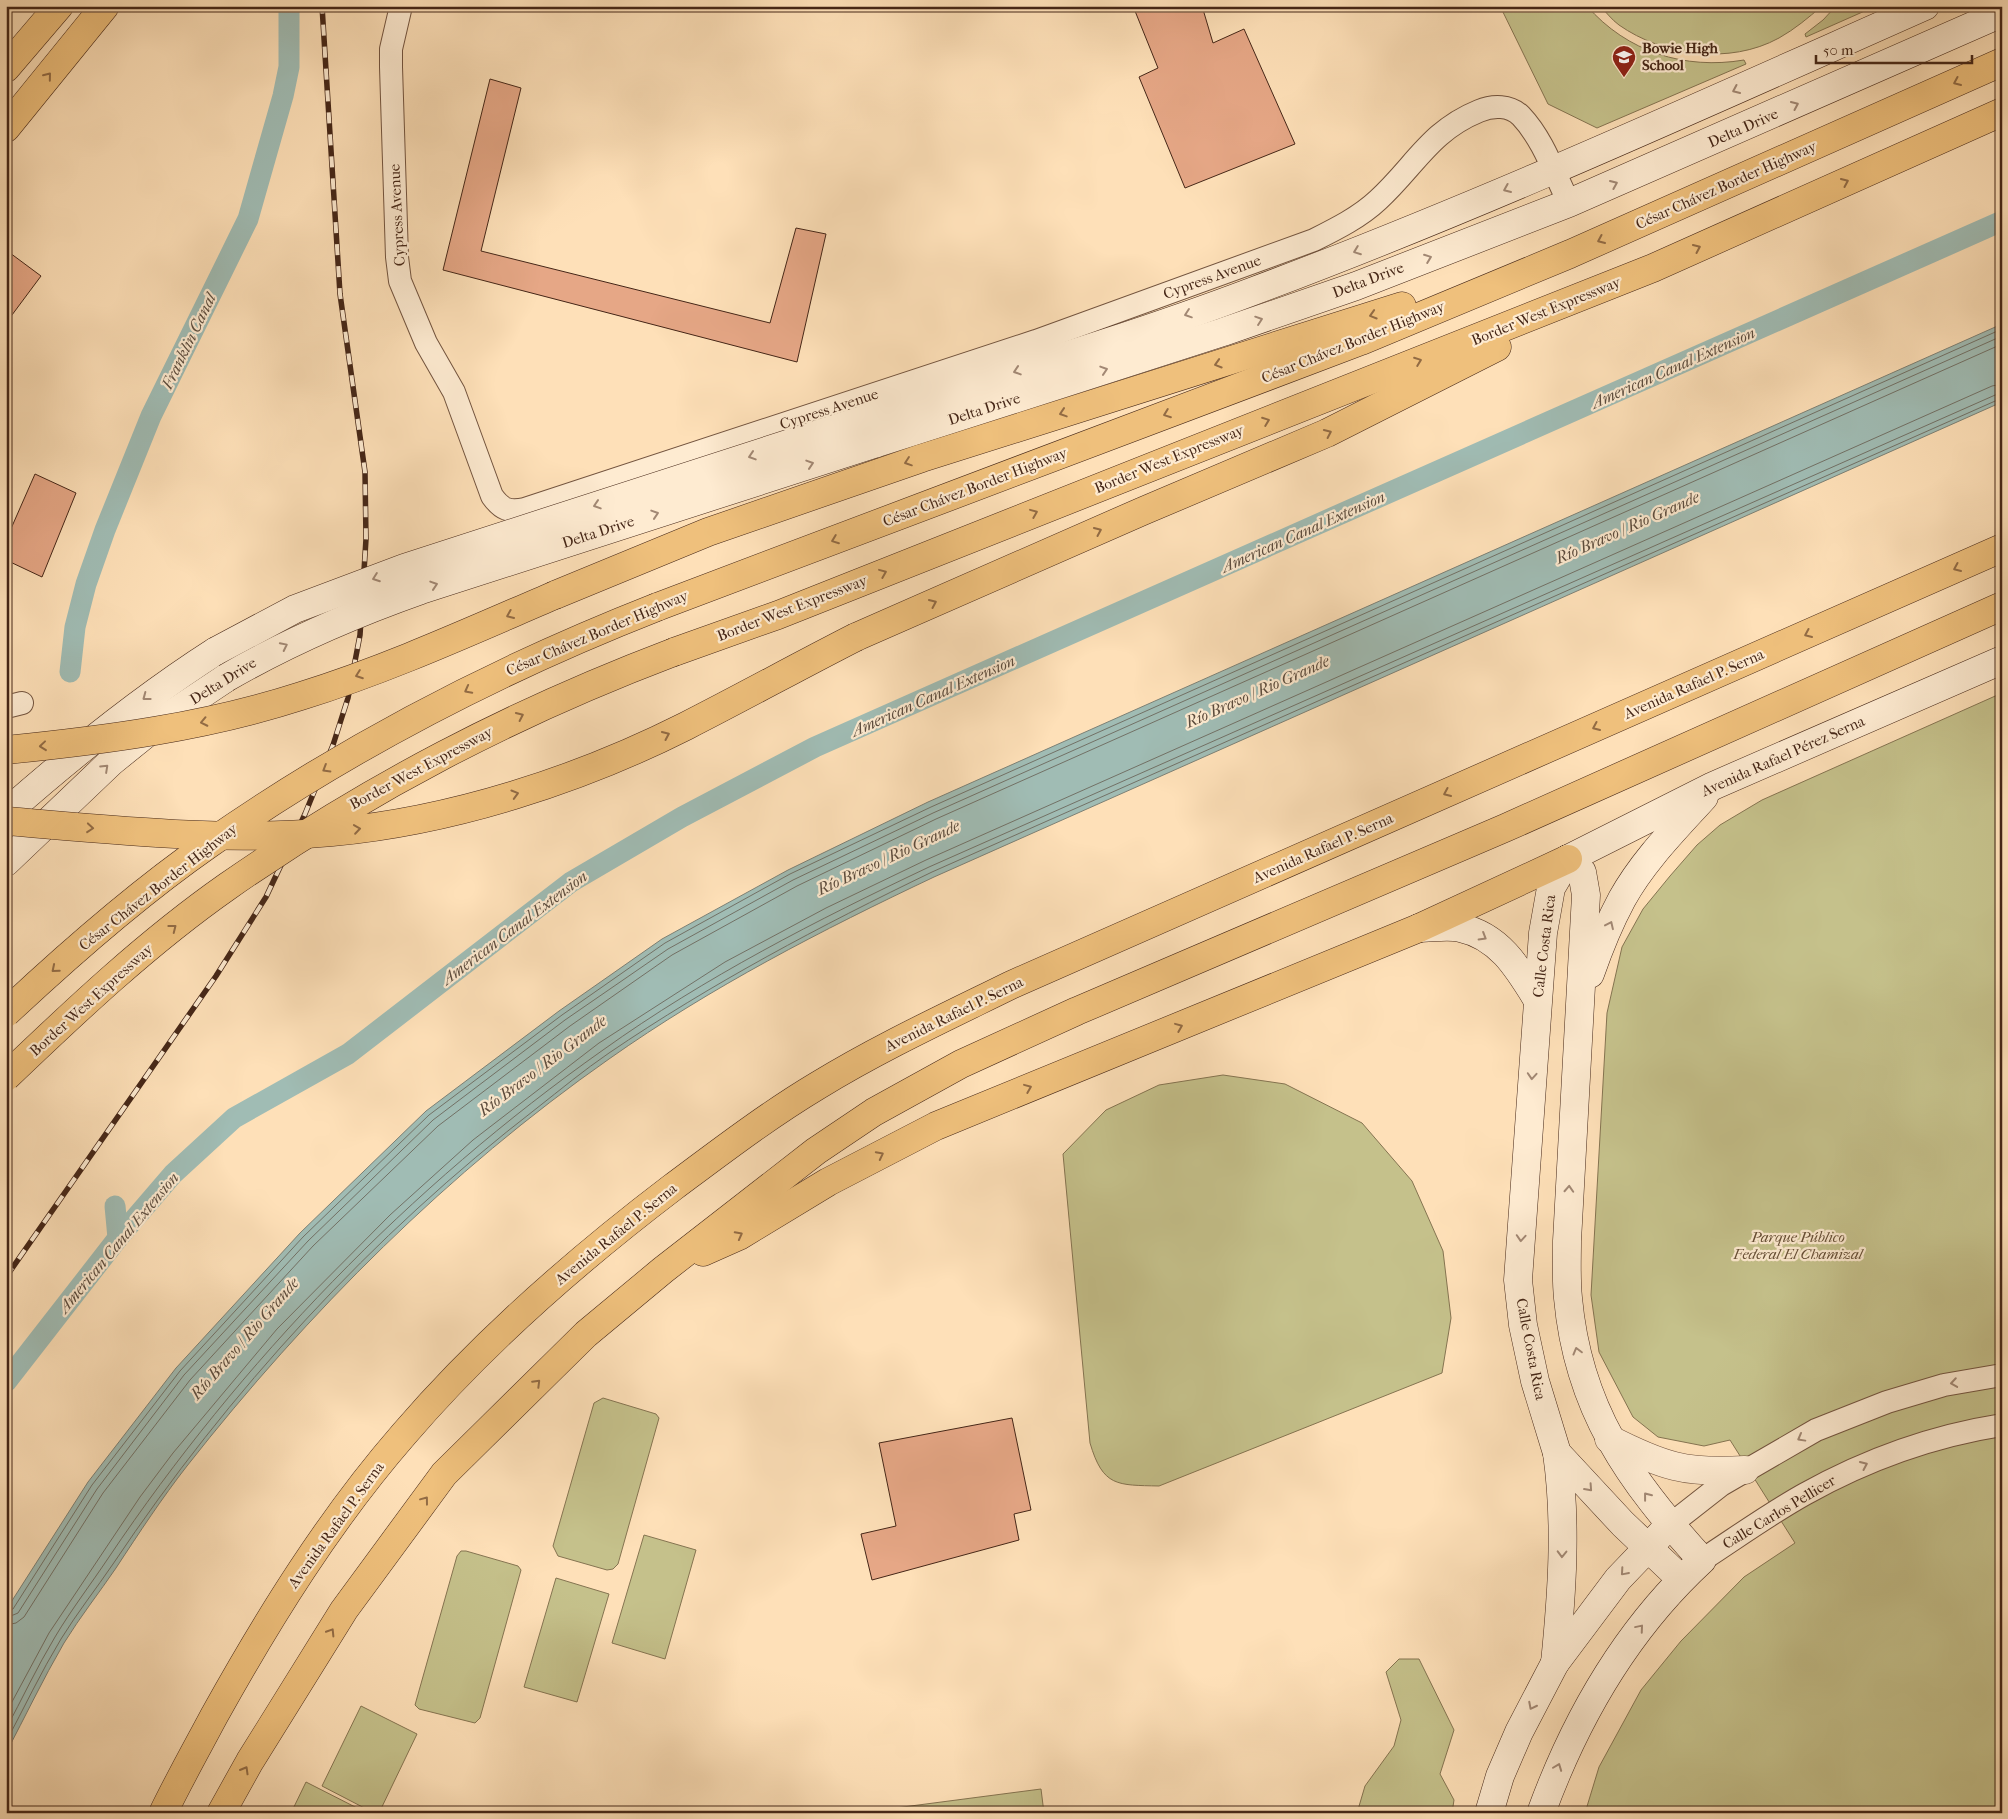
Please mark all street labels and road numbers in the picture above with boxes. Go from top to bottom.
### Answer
street label: Delta Drive [1705,104,1781,151]
street label: César Chávez Border Highway [1633,137,1820,233]
street label: Cypress Avenue [385,163,409,267]
street label: Cypress Avenue [1161,251,1264,303]
street label: Delta Drive [1330,258,1407,302]
street label: Border West Expressway [1469,272,1624,349]
street label: César Chávez Border Highway [1259,297,1448,387]
street label: Cypress Avenue [777,384,881,433]
street label: Delta Drive [946,389,1023,429]
street label: Border West Expressway [1092,420,1247,497]
street label: César Chávez Border Highway [880,443,1071,531]
street label: Delta Drive [560,512,637,552]
street label: Border West Expressway [714,571,871,645]
street label: César Chávez Border Highway [503,586,692,680]
street label: Avenida Rafael P. Serna [1620,645,1768,723]
street label: Delta Drive [186,653,260,709]
street label: Avenida Rafael Pérez Serna [1698,711,1868,801]
street label: Border West Expressway [346,722,496,813]
street label: Avenida Rafael P. Serna [1249,809,1397,887]
street label: César Chávez Border Highway [75,819,242,954]
street label: Calle Costa Rica [1529,893,1559,998]
street label: Border West Expressway [26,939,157,1060]
street label: Avenida Rafael P. Serna [881,972,1027,1056]
street label: Avenida Rafael P. Serna [551,1179,681,1289]
street label: Calle Costa Rica [1512,1297,1550,1402]
street label: Avenida Rafael P. Serna [284,1458,388,1592]
street label: Calle Carlos Pellicer [1719,1471,1839,1553]

